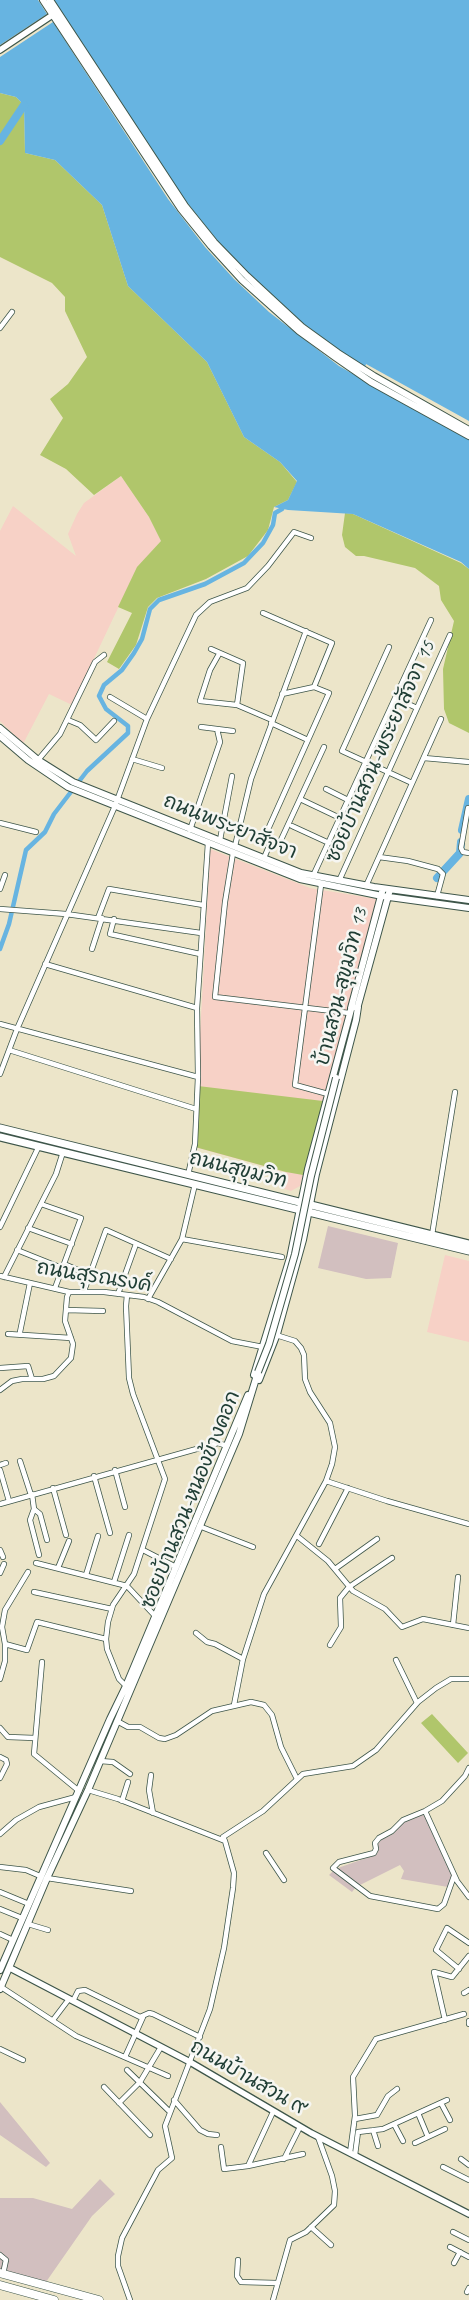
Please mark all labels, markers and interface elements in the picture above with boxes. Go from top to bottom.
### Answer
street label: ซอยบ้านสวน-พระยาสัจจา 15 [321,638,441,866]
street label: ถนนพระยาสัจจา [160,789,300,865]
street label: บ้านสวน-สุขุมวิท 13 [311,906,373,1068]
street label: ถนนสุขุมวิท [187,1146,289,1194]
street label: ถนนสุรณรงค์ [35,1256,153,1298]
street label: ซอยบ้านสวน-หนองข้างคอก [136,1387,246,1613]
street label: ถนนบ้านสวน ๙ [186,2035,310,2121]

